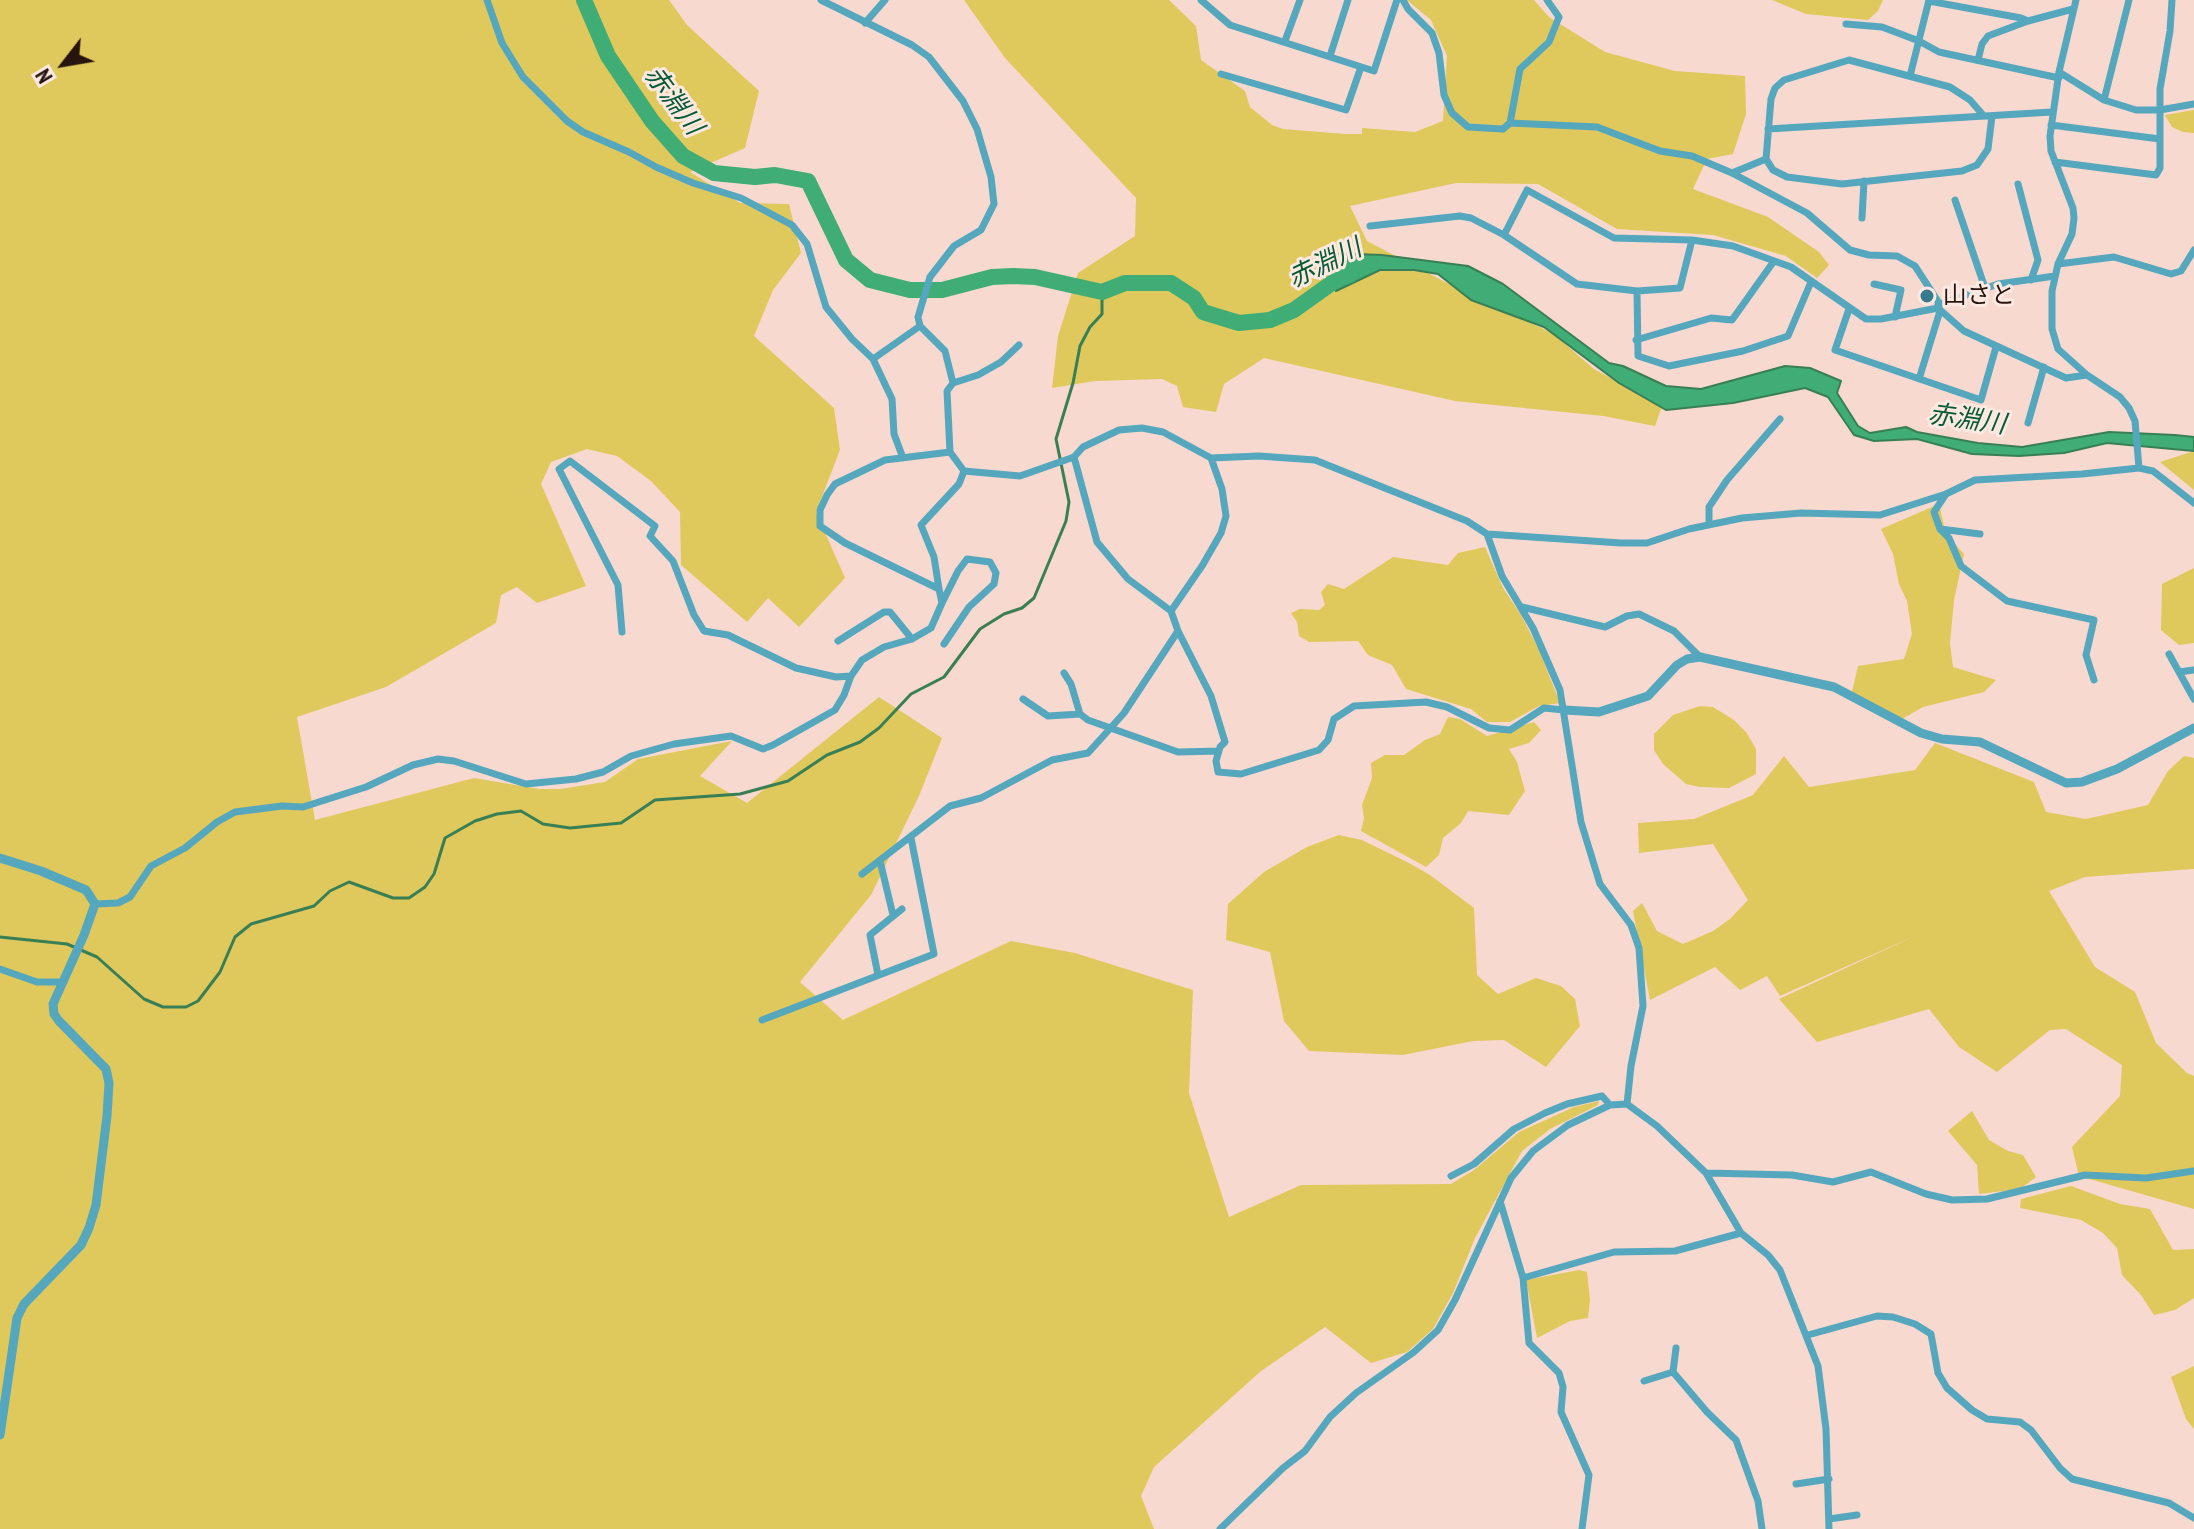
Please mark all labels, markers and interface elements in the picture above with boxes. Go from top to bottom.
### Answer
north arrow [24,24,104,104]
water label: 赤淵川 [637,60,709,142]
text: N [28,64,58,89]
water label: 赤淵川 [1283,233,1367,295]
place label: 山さと [1943,282,2015,310]
marker: 山さと [1918,287,1936,305]
water label: 赤淵川 [1926,399,2008,441]

